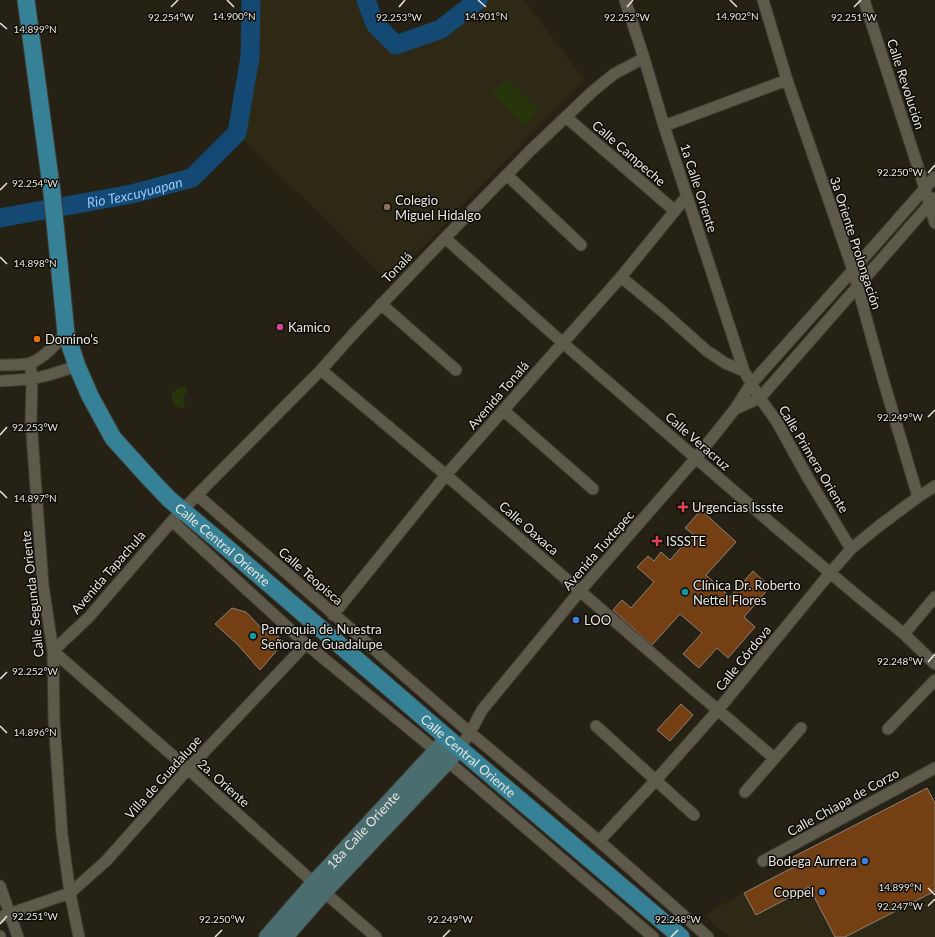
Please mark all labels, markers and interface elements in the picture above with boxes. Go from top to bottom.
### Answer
text: 14.900°N [212,10,256,22]
text: 14.901°N [464,10,508,22]
text: 14.902°N [715,10,759,22]
text: 92.254°W [148,11,195,23]
text: 92.253°W [376,11,423,23]
text: 92.252°W [604,11,651,23]
text: 92.251°W [831,11,878,23]
text: 14.899°N [13,23,57,35]
street label: Calle Revolución [884,37,928,131]
street label: Calle Campeche [589,117,669,189]
street label: 1a Calle Oriente [677,142,721,235]
text: 92.250°W [877,166,924,178]
water label: Rio Texcuyuapan [85,172,184,211]
street label: 3a Oriente Prolongación [827,175,885,311]
text: 92.254°W [12,177,59,189]
place label: Colegio Miguel Hidalgo [395,192,481,223]
marker: Colegio Miguel Hidalgo [382,202,392,212]
street label: Tonalá [378,248,416,286]
text: 14.898°N [13,257,57,269]
place label: Kamico [288,319,330,335]
marker: Kamico [275,322,285,332]
place label: Domino's [45,331,99,347]
marker: Domino's [32,334,42,344]
street label: Avenida Tonalá [464,358,532,432]
street label: Calle Primera Oriente [776,402,853,516]
street label: Calle Veracruz [662,408,734,474]
text: 92.249°W [877,411,924,423]
text: 92.253°W [12,421,59,433]
text: 14.897°N [13,492,57,504]
street label: Calle Oaxaca [496,498,562,558]
place label: Urgencias Issste [692,499,783,515]
street label: Calle Central Oriente [172,500,274,590]
marker: Urgencias Issste [677,501,689,513]
street label: Avenida Tuxtepec [559,507,637,593]
street label: Avenida Tapachula [67,527,149,617]
street label: Calle Segunda Oriente [17,530,47,658]
place label: ISSSTE [666,533,706,549]
marker: ISSSTE [651,535,663,547]
street label: Calle Teopisca [276,544,346,608]
place label: Clínica Dr. Roberto Nettel Flores [693,577,801,608]
marker: Clínica Dr. Roberto Nettel Flores [680,587,690,597]
place label: LOO [584,612,611,628]
marker: LOO [571,615,581,625]
place label: Parroquia de Nuestra Señora de Guadalupe [261,621,383,652]
street label: Calle Córdova [712,622,774,694]
marker: Parroquia de Nuestra Señora de Guadalupe [248,631,258,641]
text: 92.248°W [877,655,924,667]
text: 92.252°W [12,665,59,677]
street label: Calle Central Oriente [418,711,519,801]
text: 14.896°N [13,726,57,738]
street label: Villa de Guadalupe [121,732,205,822]
street label: 2a. Oriente [195,756,253,810]
street label: Calle Chiapa de Corzo [784,765,902,839]
street label: 18a Calle Oriente [323,788,403,872]
place label: Bodega Aurrera [768,853,857,869]
marker: Bodega Aurrera [860,856,870,866]
text: 14.899°N [878,881,922,893]
place label: Coppel [774,884,814,900]
marker: Coppel [817,887,827,897]
text: 92.247°W [877,900,924,912]
text: 92.251°W [12,910,59,922]
text: 92.250°W [199,913,246,925]
text: 92.249°W [427,913,474,925]
text: 92.248°W [655,913,702,925]

